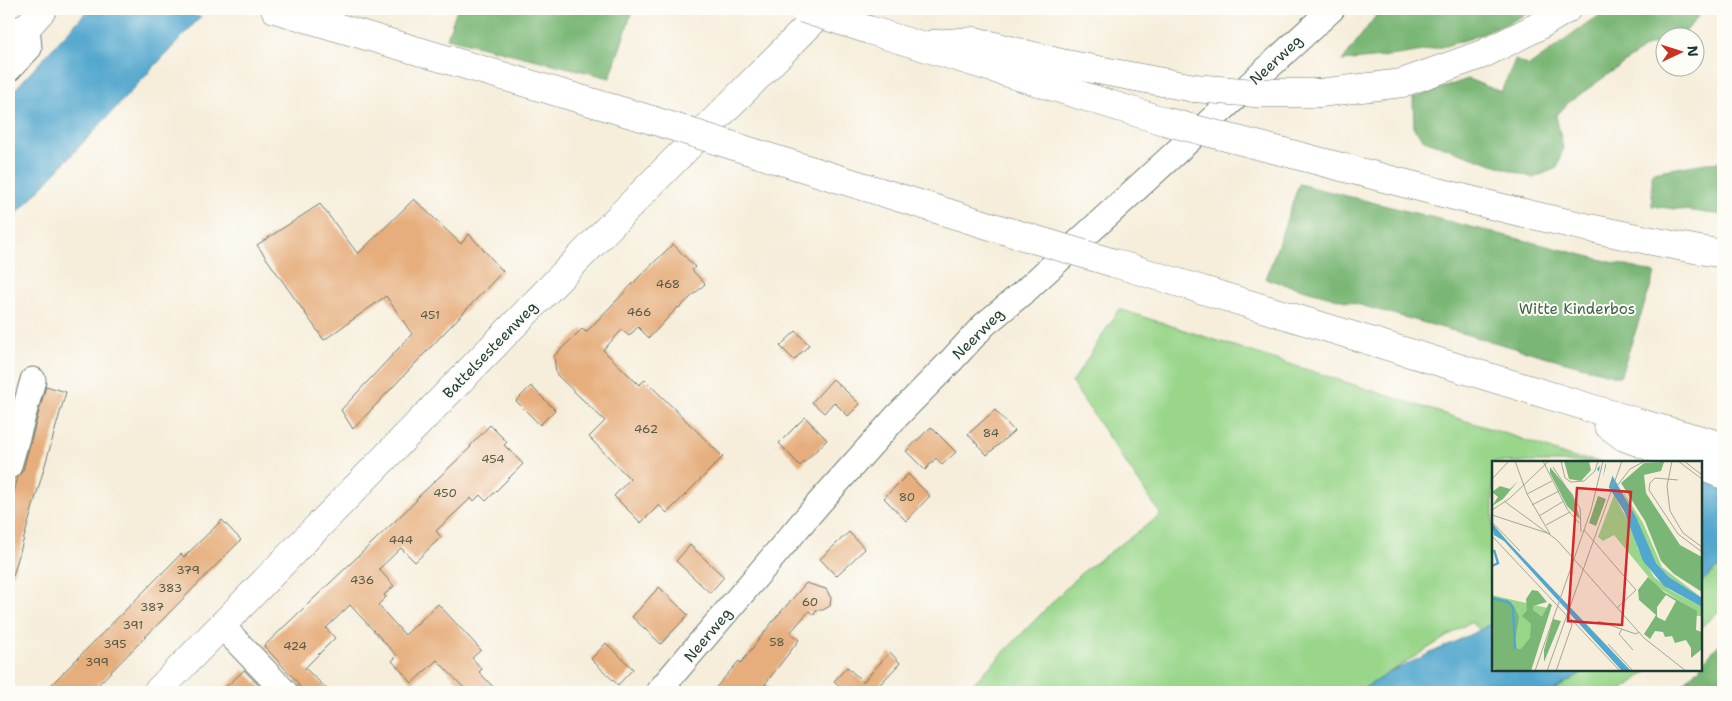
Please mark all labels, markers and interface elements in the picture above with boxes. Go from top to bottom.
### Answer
north arrow [1654,28,1704,78]
street label: Neerweg [1245,30,1307,90]
text: N [1684,45,1702,57]
house number: 468 [656,276,680,292]
street label: Battelsesteenweg [438,297,542,403]
park label: Witte Kinderbos [1519,299,1635,319]
house number: 466 [627,304,651,320]
street label: Neerweg [948,304,1008,364]
house number: 451 [420,307,440,323]
house number: 462 [634,421,658,437]
house number: 84 [983,425,999,441]
house number: 454 [481,451,505,467]
inset map [1492,461,1702,671]
house number: 450 [433,485,457,501]
house number: 80 [899,489,915,505]
house number: 444 [389,532,413,548]
house number: 379 [176,562,200,578]
house number: 436 [350,572,374,588]
house number: 383 [158,580,182,596]
house number: 60 [802,594,818,610]
house number: 387 [140,599,164,615]
street label: Neerweg [679,604,737,666]
house number: 391 [123,617,143,633]
house number: 58 [769,634,785,650]
house number: 395 [103,636,127,652]
house number: 424 [283,638,307,654]
house number: 399 [85,654,109,670]

